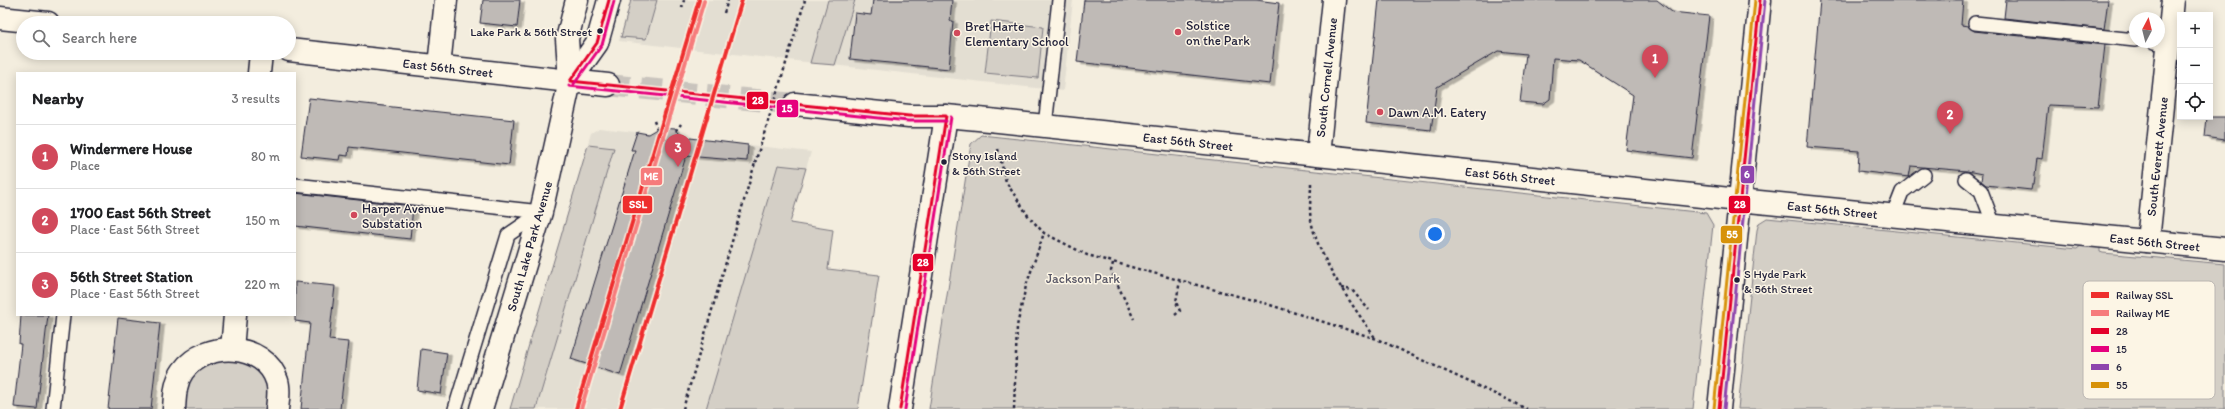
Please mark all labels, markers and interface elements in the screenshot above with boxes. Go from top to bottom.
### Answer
north arrow [2129,12,2165,48]
map controls [2177,12,2213,120]
button: + [2177,12,2213,48]
search box [16,16,296,60]
street label: South Cornell Avenue [1313,17,1340,138]
place label: Solstice on the Park [1186,18,1250,48]
place label: Bret Harte Elementary School [965,19,1069,49]
place label: Lake Park & 56th Street [470,25,593,39]
marker: Lake Park & 56th Street [595,26,605,36]
icon: search [30,27,52,49]
marker: Solstice on the Park [1173,27,1183,37]
marker: Bret Harte Elementary School [952,28,962,38]
text: Search here [62,29,137,47]
pin: 1 [1642,45,1668,78]
button: − [2177,48,2213,84]
street label: East 56th Street [402,56,494,80]
button: locate [2177,84,2213,120]
text: Nearby [32,88,84,108]
text: 3 results [231,91,280,106]
line badge: 28 [746,91,769,110]
text: 28 [752,94,764,107]
street label: South Everett Avenue [2144,96,2171,217]
line badge: 15 [776,99,799,118]
pin: 2 [1937,101,1963,134]
text: 15 [782,102,793,115]
place label: Dawn A.M. Eatery [1388,105,1486,120]
marker: Dawn A.M. Eatery [1375,107,1385,117]
street label: East 56th Street [1142,129,1234,154]
pin: 3 [665,134,691,167]
text: Windermere House [70,140,193,158]
text: 1 [42,149,48,164]
text: 80 m [251,149,280,164]
place label: Stony Island & 56th Street [952,149,1021,178]
marker: Stony Island & 56th Street [939,157,949,167]
text: Place [70,158,100,173]
street label: East 56th Street [1464,164,1556,188]
line badge: 6 [1740,165,1755,184]
line badge: ME [640,167,663,186]
text: 6 [1744,168,1750,181]
text: ME [644,170,658,183]
street label: South Lake Park Avenue [504,179,555,313]
line badge: SSL [622,195,653,214]
line badge: 28 [1728,195,1751,214]
text: SSL [629,198,647,211]
text: 28 [1734,198,1746,211]
street label: East 56th Street [1787,198,1878,222]
place label: Harper Avenue Substation [362,201,444,231]
text: 1700 East 56th Street [70,204,211,222]
marker: Harper Avenue Substation [349,210,359,220]
text: 2 [42,213,48,228]
text: 150 m [245,213,280,228]
text: Place · East 56th Street [70,222,200,237]
your location [1425,224,1445,244]
line badge: 55 [1720,225,1743,244]
text: 55 [1726,228,1738,241]
street label: East 56th Street [2109,230,2201,254]
line badge: 28 [912,253,934,272]
text: 28 [917,256,929,269]
place label: S Hyde Park & 56th Street [1744,267,1813,296]
text: 56th Street Station [70,268,193,286]
park label: Jackson Park [1046,271,1120,286]
marker: S Hyde Park & 56th Street [1732,275,1742,285]
text: 3 [41,277,49,292]
text: 220 m [244,277,280,292]
legend [2083,281,2215,399]
text: Place · East 56th Street [70,286,200,301]
text: Railway SSL [2116,289,2174,302]
text: Railway ME [2116,307,2170,320]
text: 28 [2116,325,2128,338]
text: 15 [2116,343,2127,356]
text: 6 [2116,361,2122,374]
text: 55 [2116,379,2128,392]

